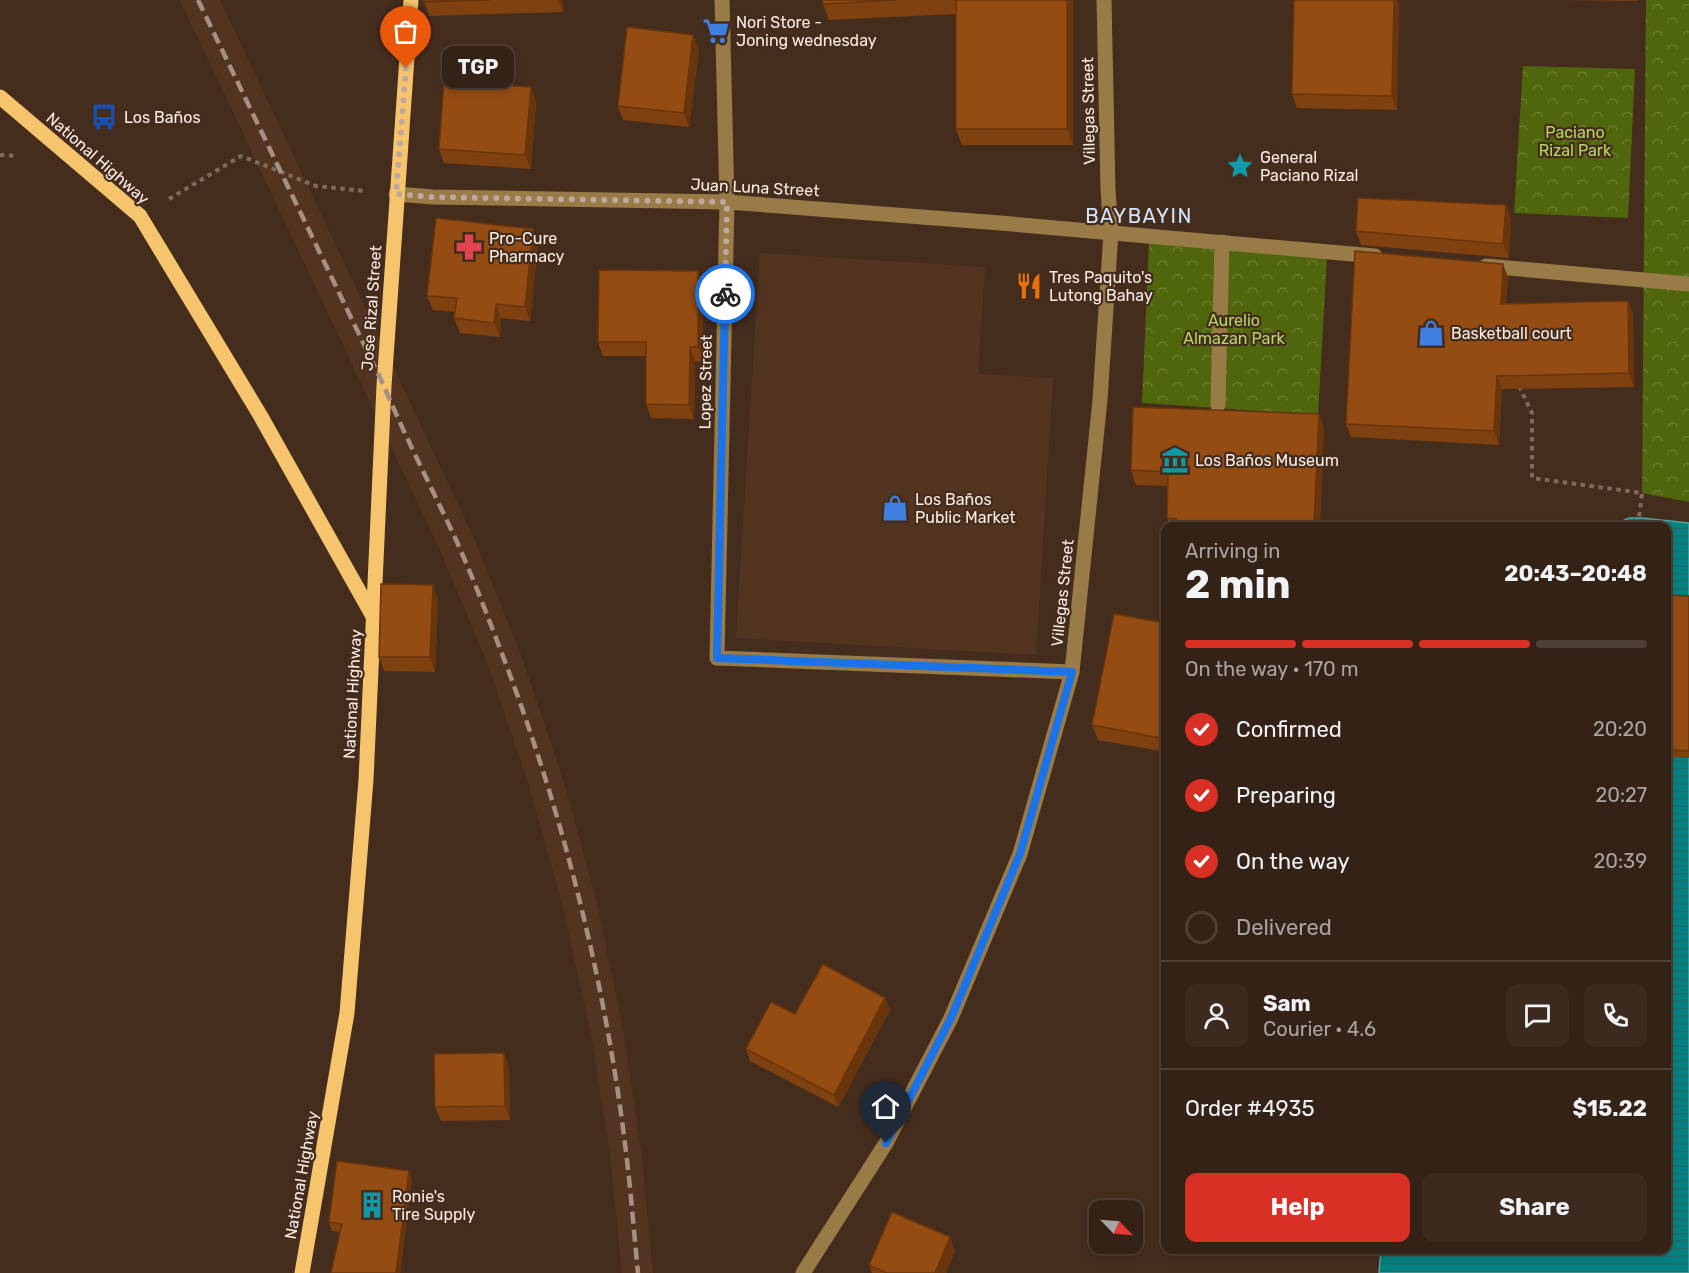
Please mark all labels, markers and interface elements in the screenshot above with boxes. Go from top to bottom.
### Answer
pin [380,6,431,68]
place label: Nori Store - Joning wednesday [736,13,877,50]
icon: bag [389,15,422,48]
supermarket icon: Nori Store - Joning wednesday [701,16,731,46]
callout: TGP [442,47,514,89]
text: TGP [458,55,498,79]
street label: Villegas Street [1078,57,1099,165]
bus stop icon: Los Baños [89,102,119,132]
place label: Los Baños [124,108,201,127]
street label: National Highway [42,109,153,208]
park label: Paciano Rizal Park [1539,123,1612,160]
place label: General Paciano Rizal [1260,148,1359,185]
place icon: General Paciano Rizal [1225,151,1255,181]
street label: Juan Luna Street [690,175,820,200]
district label: BAYBAYIN [1085,204,1193,228]
place label: Pro-Cure Pharmacy [489,229,565,266]
pharmacy icon: Pro-Cure Pharmacy [454,232,484,262]
street label: Jose Rizal Street [358,245,385,371]
courier [695,264,755,324]
place label: Tres Paquito's Lutong Bahay [1049,268,1153,305]
restaurant icon: Tres Paquito's Lutong Bahay [1014,271,1044,301]
icon: bike [709,278,742,311]
park label: Aurelio Almazan Park [1183,311,1286,348]
shop icon: Basketball court [1416,318,1446,348]
place label: Basketball court [1451,324,1572,343]
street label: Lopez Street [695,334,716,430]
museum icon: Los Baños Museum [1160,445,1190,475]
place label: Los Baños Museum [1195,451,1339,470]
place label: Los Baños Public Market [915,490,1016,527]
shop icon: Los Baños Public Market [880,493,910,523]
street label: Villegas Street [1047,538,1078,648]
text: Arriving in [1185,539,1280,563]
text: 20:43–20:48 [1504,560,1647,587]
text: 2 min [1185,562,1291,608]
street label: National Highway [340,628,365,759]
text: On the way · 170 m [1185,657,1358,681]
icon: check [1185,713,1218,746]
text: Confirmed [1236,716,1342,743]
text: 20:20 [1593,717,1647,741]
icon: check [1185,779,1218,812]
text: Preparing [1236,782,1336,809]
text: 20:27 [1595,783,1647,807]
icon: check [1185,845,1218,878]
text: On the way [1236,848,1350,875]
text: 20:39 [1594,849,1647,873]
text: Delivered [1236,914,1332,941]
button: person [1185,984,1248,1047]
button: chat [1506,984,1569,1047]
button: phone [1584,984,1647,1047]
text: Sam [1263,990,1311,1017]
text: Courier · 4.6 [1263,1017,1376,1041]
pin [860,1081,911,1143]
icon: home [869,1090,902,1123]
text: Order #4935 [1185,1095,1315,1122]
text: $15.22 [1572,1095,1647,1122]
street label: National Highway [281,1109,322,1241]
button: Help [1185,1173,1410,1242]
button: Share [1422,1173,1647,1242]
place label: Ronie's Tire Supply [392,1187,475,1224]
building icon: Ronie's Tire Supply [357,1190,387,1220]
north arrow [1089,1200,1143,1254]
map controls [1089,1200,1143,1254]

